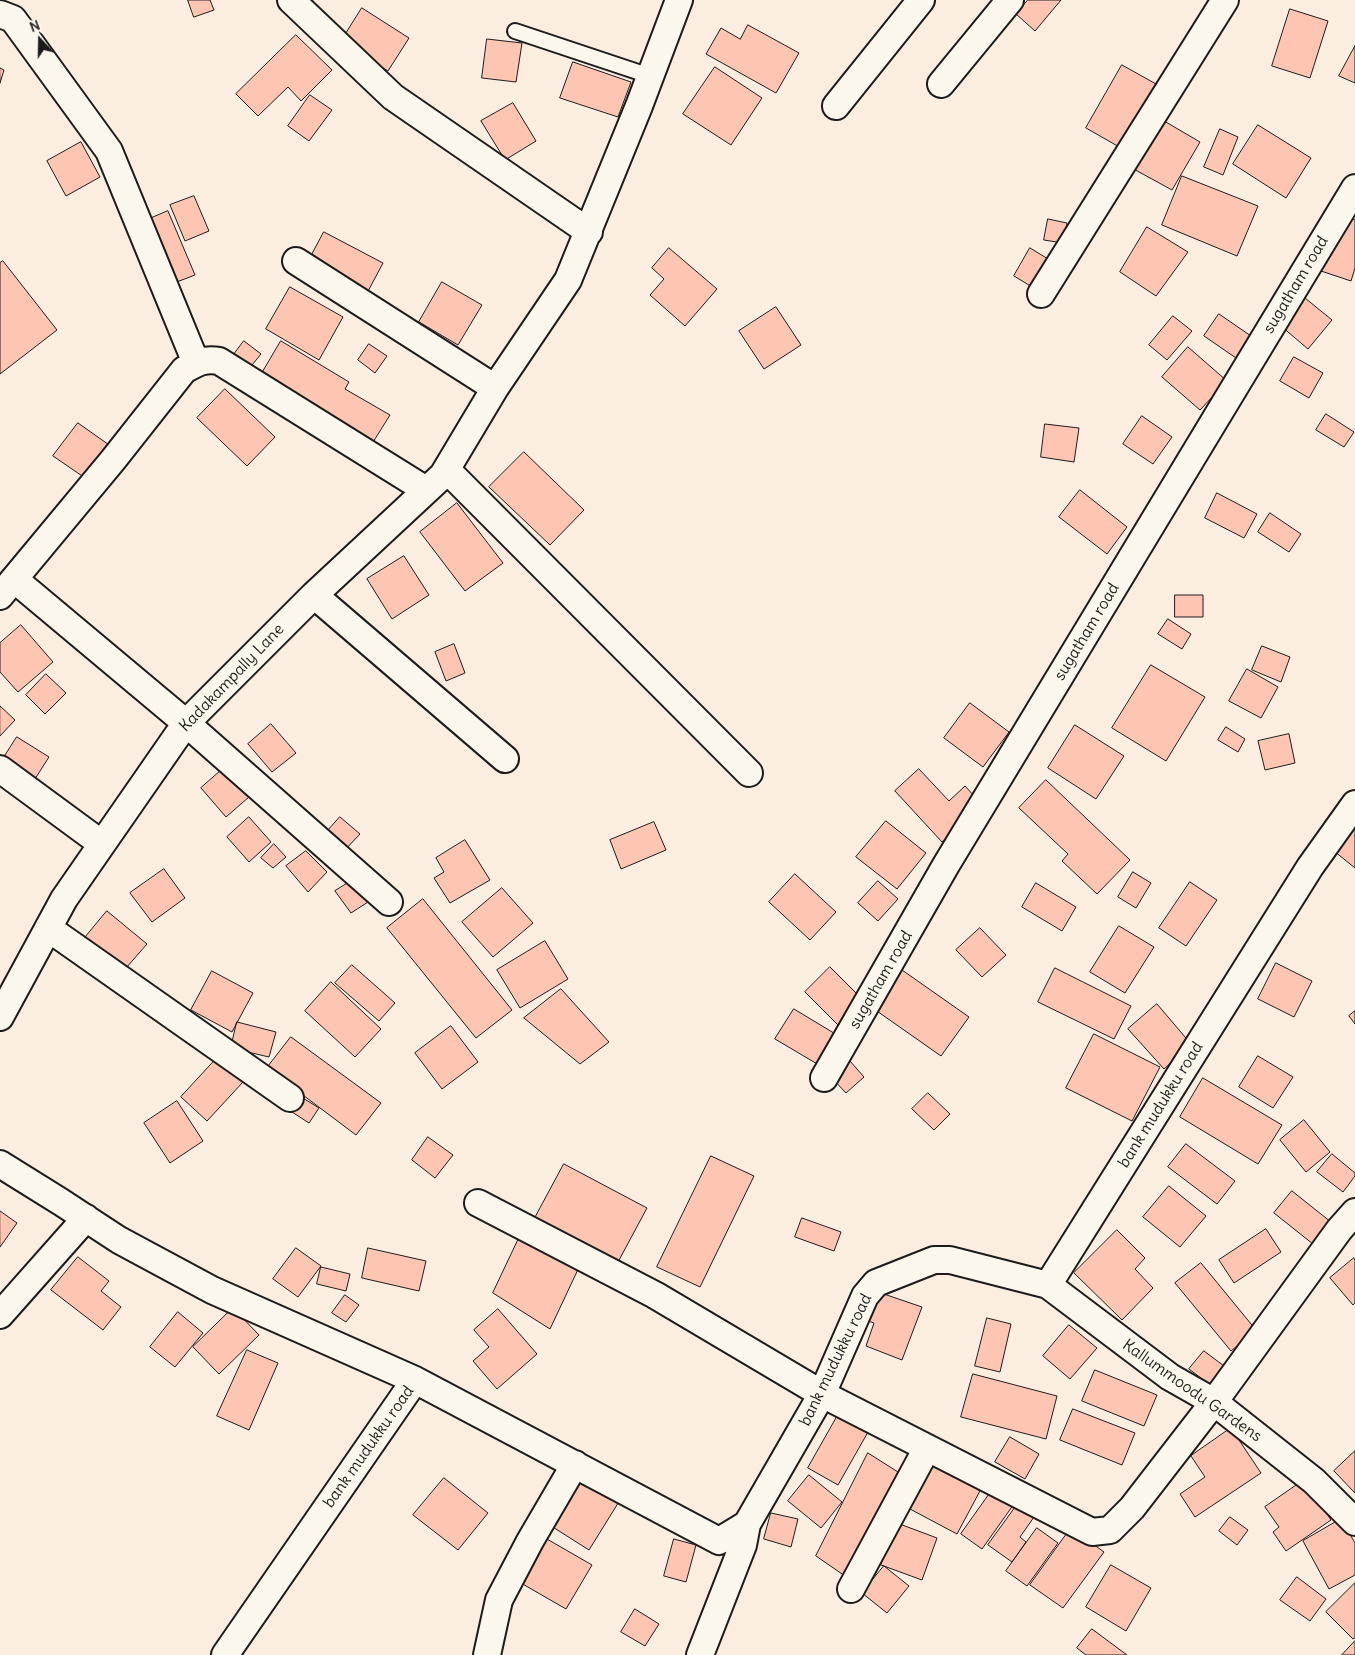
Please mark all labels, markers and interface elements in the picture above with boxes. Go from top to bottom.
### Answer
north arrow [15,15,65,65]
text: N [27,16,42,36]
street label: sugatham road [1259,233,1333,337]
street label: sugatham road [1050,580,1124,684]
street label: Kadakampally Lane [176,620,288,736]
street label: sugatham road [845,928,917,1032]
street label: bank mudukku road [1115,1039,1207,1171]
street label: bank mudukku road [796,1291,876,1429]
street label: Kallummoodu Gardens [1119,1336,1265,1446]
street label: bank mudukku road [320,1382,418,1512]

